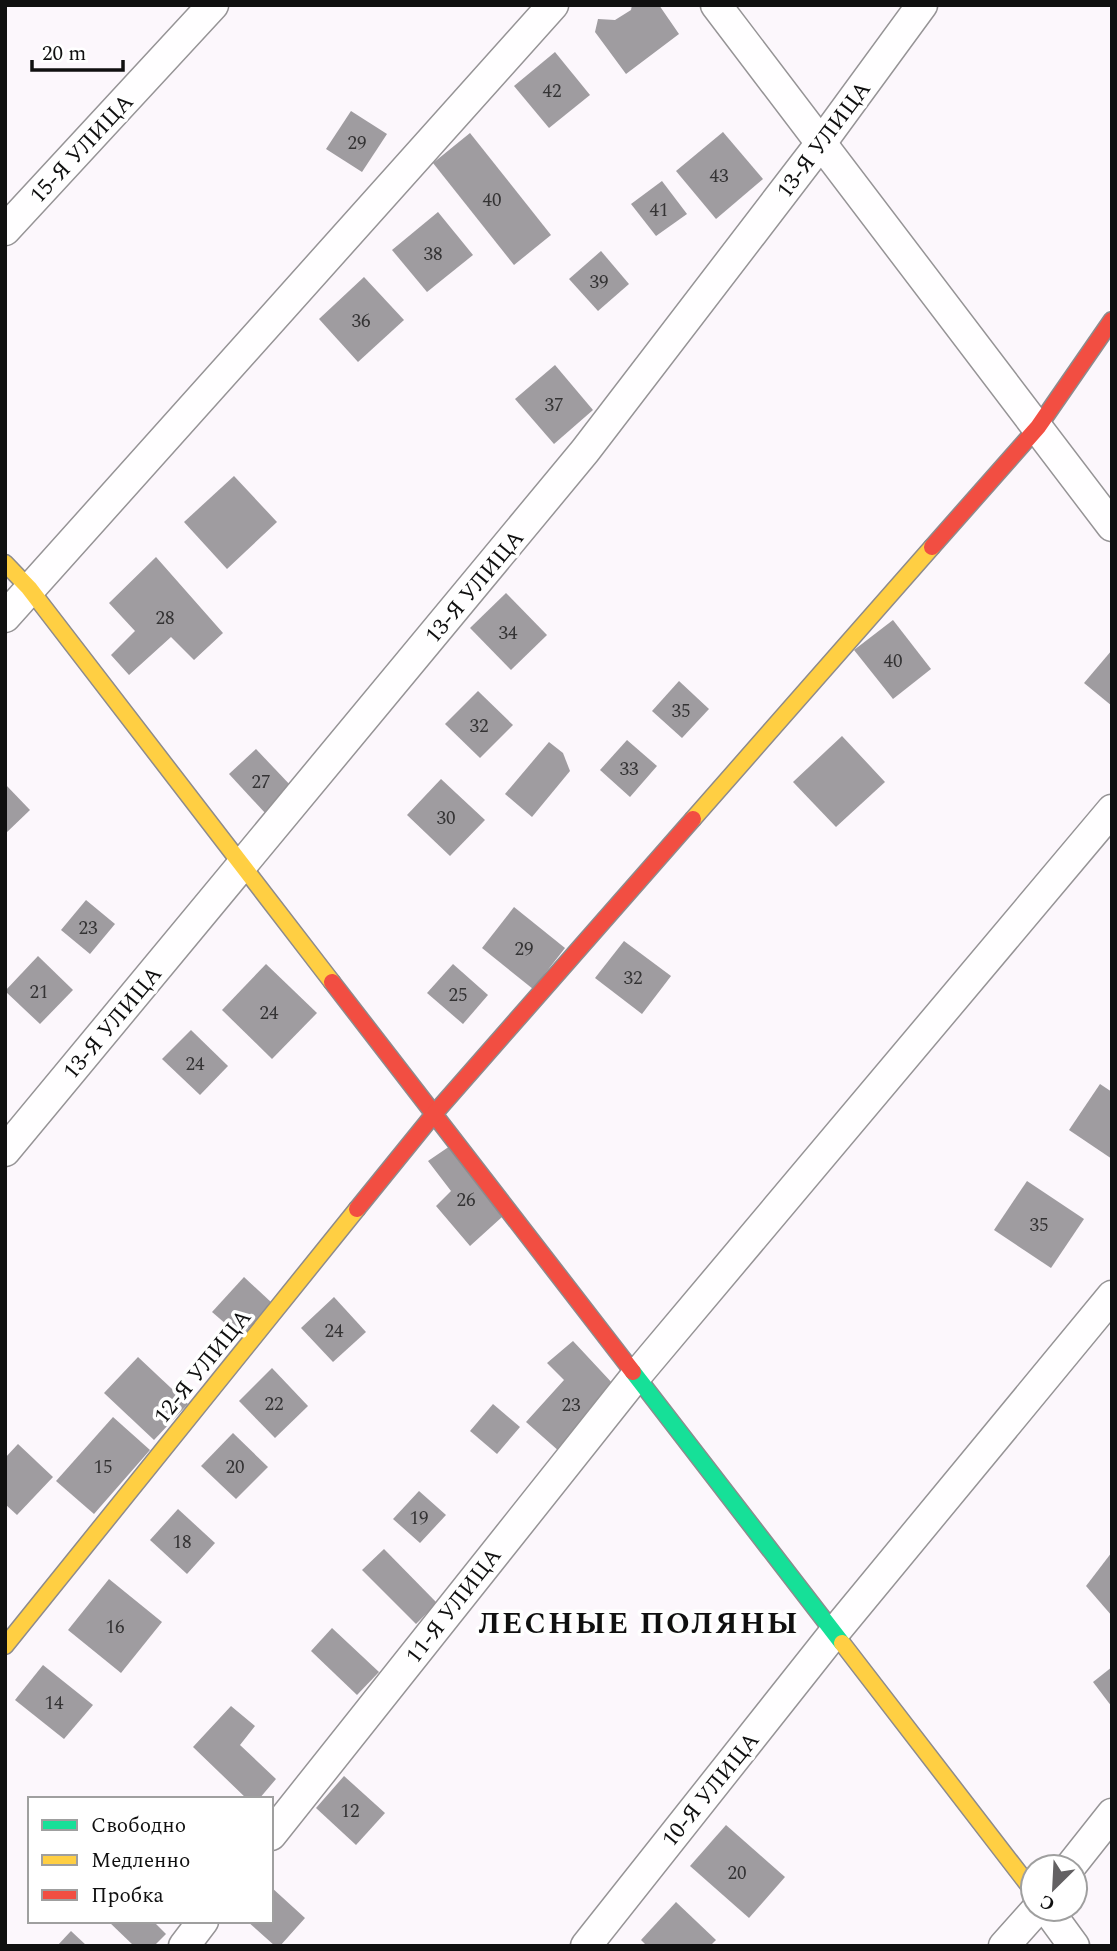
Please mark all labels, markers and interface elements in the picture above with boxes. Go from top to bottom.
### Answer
scale bar [32,28,122,72]
text: 20 m [42,38,86,70]
street label: 13-Я УЛИЦА [768,74,880,206]
house number: 42 [542,77,562,106]
street label: 15-Я УЛИЦА [22,86,142,212]
house number: 29 [347,129,367,158]
house number: 43 [709,162,729,191]
house number: 40 [482,186,502,215]
house number: 41 [649,196,669,225]
house number: 38 [423,240,443,269]
house number: 39 [589,268,609,297]
house number: 36 [351,307,371,336]
house number: 37 [544,391,564,420]
street label: 13-Я УЛИЦА [417,522,533,652]
house number: 28 [155,604,175,633]
house number: 34 [498,619,518,648]
house number: 40 [883,647,903,676]
house number: 35 [671,697,691,726]
house number: 32 [469,712,489,741]
house number: 33 [619,755,639,784]
house number: 27 [251,768,271,797]
house number: 30 [436,804,456,833]
house number: 23 [78,914,98,943]
house number: 29 [514,935,534,964]
street label: 13-Я УЛИЦА [55,958,171,1088]
house number: 32 [623,964,643,993]
house number: 21 [29,978,49,1007]
house number: 25 [448,981,468,1010]
house number: 24 [259,999,279,1028]
house number: 24 [185,1050,205,1079]
house number: 26 [456,1186,476,1215]
house number: 35 [1029,1211,1049,1240]
street label: 12-Я УЛИЦА [146,1302,261,1432]
house number: 24 [324,1317,344,1346]
house number: 22 [264,1390,284,1419]
house number: 23 [561,1391,581,1420]
house number: 15 [93,1453,113,1482]
house number: 20 [225,1453,245,1482]
house number: 19 [409,1504,429,1533]
house number: 18 [172,1528,192,1557]
street label: 11-Я УЛИЦА [397,1540,511,1672]
district label: ЛЕСНЫЕ ПОЛЯНЫ [478,1601,800,1647]
house number: 16 [105,1613,125,1642]
house number: 14 [44,1689,64,1718]
street label: 10-Я УЛИЦА [654,1725,769,1855]
legend [28,1797,273,1923]
house number: 12 [340,1797,360,1826]
text: Свободно [91,1810,186,1842]
text: Медленно [91,1845,190,1877]
north arrow [1019,1853,1089,1923]
house number: 20 [727,1859,747,1888]
text: Пробка [91,1880,165,1912]
text: С [1036,1886,1060,1918]

